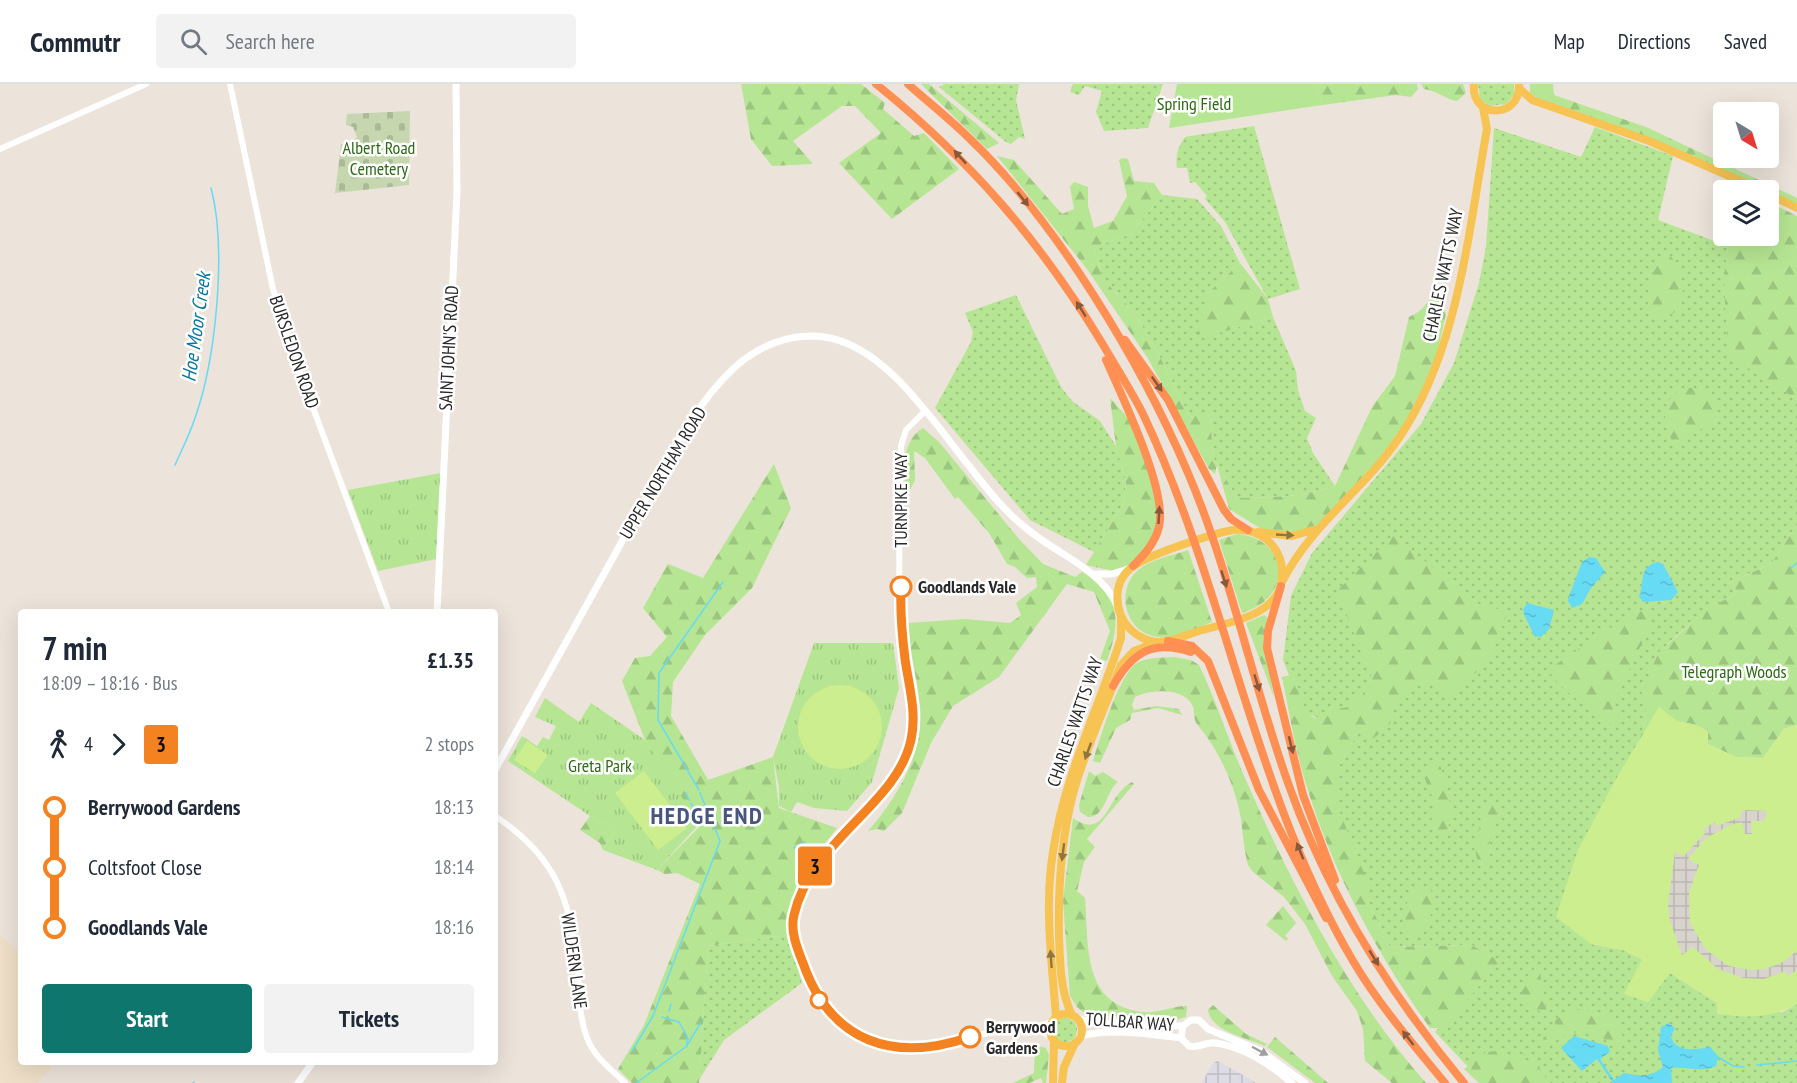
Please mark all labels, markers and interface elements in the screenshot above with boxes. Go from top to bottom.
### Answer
search box [156,14,576,68]
text: Commutr [30,23,120,60]
icon: search [177,25,210,58]
text: Search here [225,27,315,55]
text: Map [1554,28,1585,55]
text: Directions [1618,28,1691,55]
text: Saved [1724,28,1767,55]
park label: Spring Field [1157,92,1231,115]
north arrow [1713,102,1779,168]
map controls [1713,102,1779,246]
park label: Albert Road Cemetery [343,136,415,180]
one-way arrow [953,150,967,164]
button: layers [1713,180,1779,246]
one-way arrow [1017,191,1030,207]
street label: CHARLES WATTS WAY [1417,205,1468,344]
water label: Hoe Moor Creek [175,268,217,383]
street label: SAINT JOHN'S ROAD [434,285,463,411]
street label: BURSLEDON ROAD [264,292,325,411]
one-way arrow [1075,301,1086,317]
one-way arrow [1151,376,1163,392]
street label: UPPER NORTHAM ROAD [614,402,711,543]
street label: TURNPIKE WAY [889,451,912,548]
one-way arrow [1155,506,1164,525]
one-way arrow [1275,531,1294,540]
one-way arrow [1220,570,1229,588]
place label: Goodlands Vale [918,575,1017,598]
marker: Goodlands Vale [890,576,912,598]
text: 7 min [42,626,107,669]
text: £1.35 [427,646,474,674]
street label: CHARLES WATTS WAY [1042,653,1108,790]
park label: Telegraph Woods [1681,660,1787,683]
text: 18:09 – 18:16 · Bus [42,670,177,696]
one-way arrow [1253,674,1262,692]
icon: walk [42,728,75,761]
icon: forward [102,728,135,761]
text: 4 [84,731,93,757]
text: 3 [156,731,166,758]
text: 2 stops [425,731,474,757]
one-way arrow [1286,736,1296,754]
one-way arrow [1082,742,1092,760]
park label: Greta Park [568,754,632,777]
text: Berrywood Gardens [88,793,241,821]
text: 18:13 [434,794,474,820]
district label: HEDGE END [651,800,763,831]
one-way arrow [1058,842,1068,861]
one-way arrow [1295,842,1305,860]
line badge: 3 [796,846,834,886]
text: Coltsfoot Close [88,853,202,881]
text: 3 [810,853,820,880]
text: 18:14 [434,854,474,880]
street label: WILDERN LANE [556,912,593,1010]
text: Goodlands Vale [88,913,208,941]
text: 18:16 [434,914,474,940]
one-way arrow [1047,949,1056,968]
one-way arrow [1368,950,1379,966]
button: Start [42,984,252,1053]
button: Tickets [264,984,474,1053]
unlabelled marker [810,991,828,1009]
street label: TOLLBAR WAY [1085,1007,1176,1036]
place label: Berrywood Gardens [986,1015,1056,1059]
marker: Berrywood Gardens [959,1026,981,1048]
one-way arrow [1402,1030,1414,1045]
one-way arrow [1251,1046,1268,1056]

